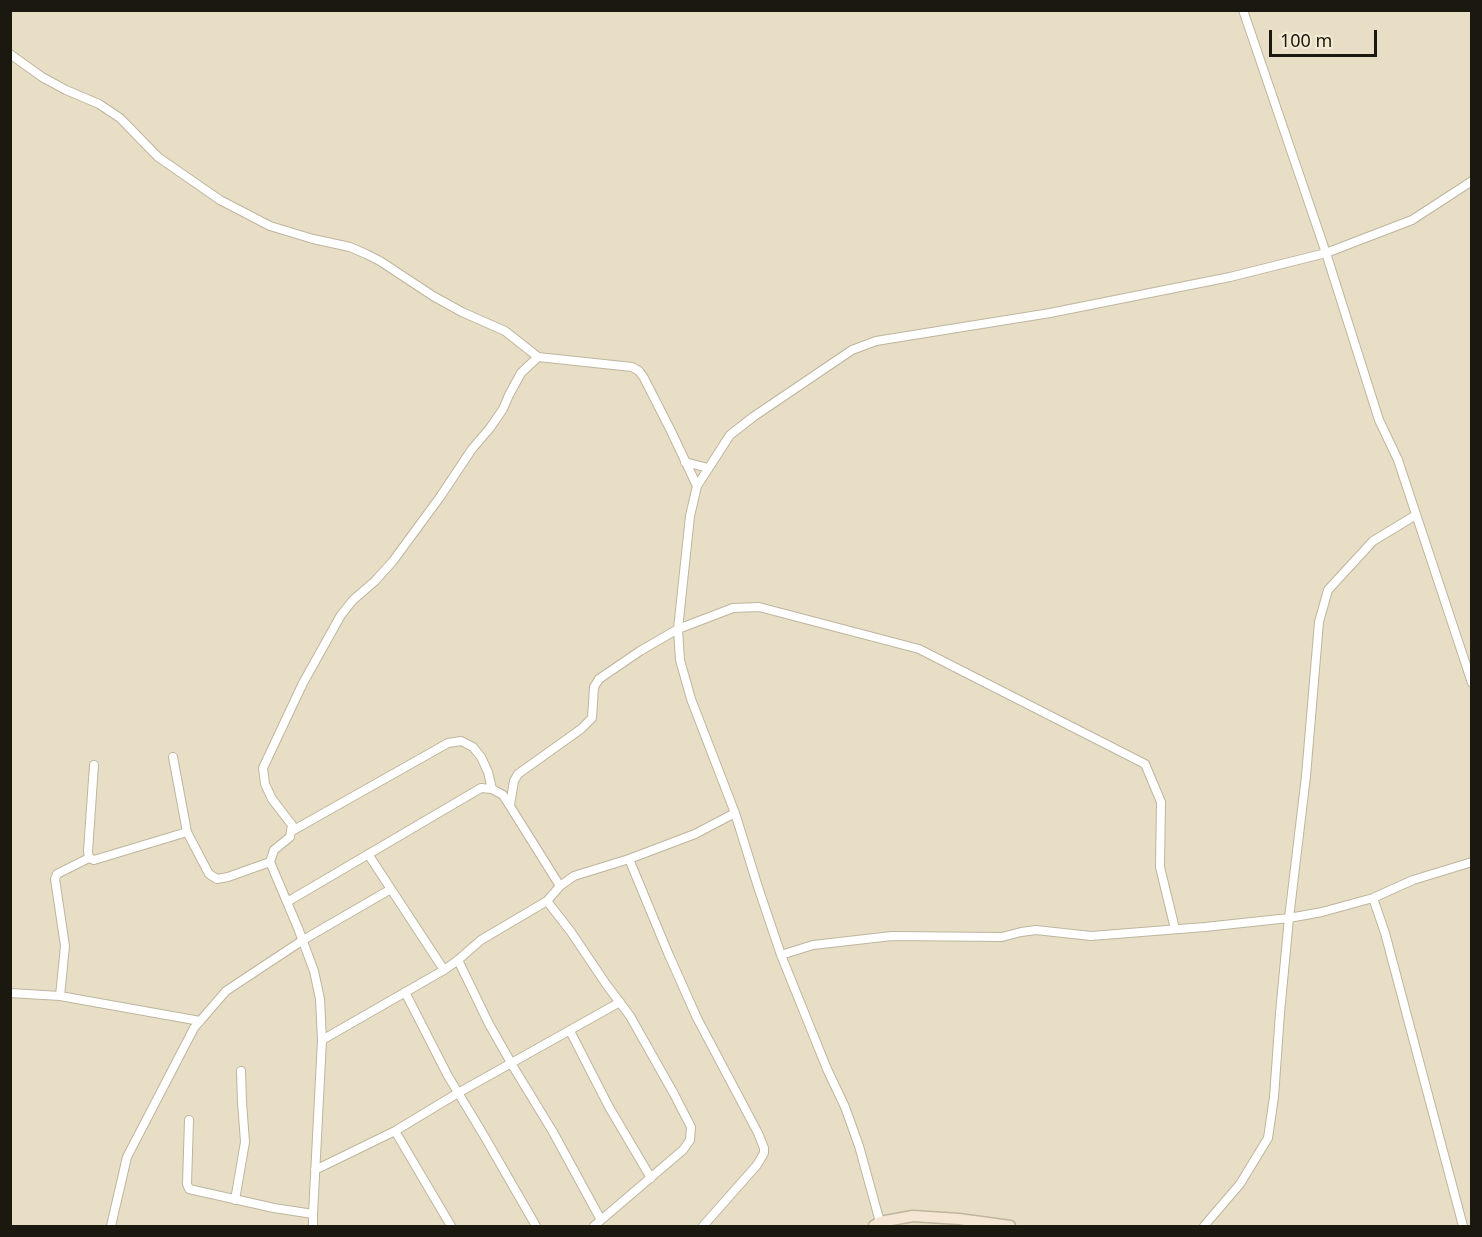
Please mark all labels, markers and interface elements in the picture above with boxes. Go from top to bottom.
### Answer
scale bar [1272,18,1380,56]
text: 100 m [1280,28,1332,52]

